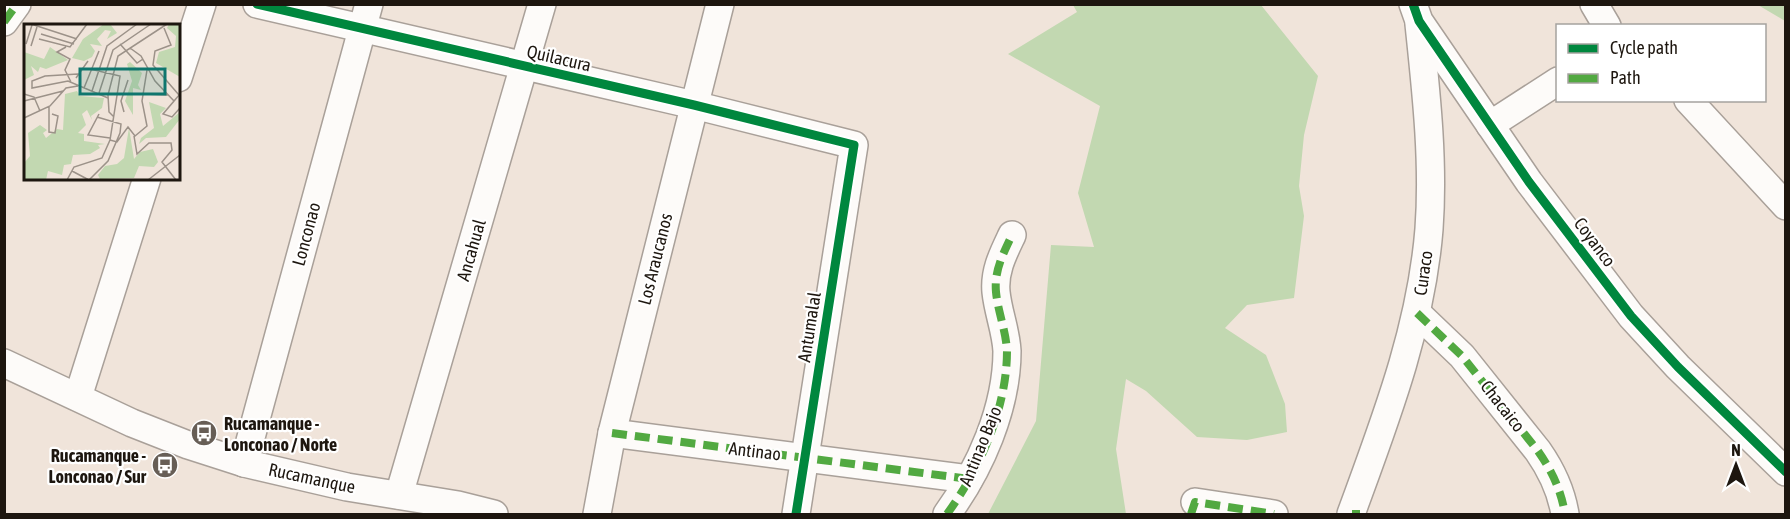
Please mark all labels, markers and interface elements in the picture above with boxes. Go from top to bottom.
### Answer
inset map [24,24,180,180]
legend [1556,24,1766,102]
text: Cycle path [1610,37,1678,58]
street label: Quilacura [525,40,593,76]
text: Path [1610,67,1641,88]
street label: Lonconao [287,200,325,268]
street label: Los Araucanos [633,211,677,307]
street label: Coyanco [1570,213,1620,271]
street label: Ancahual [452,217,490,283]
street label: Curaco [1409,249,1437,297]
street label: Antumalal [793,290,825,364]
street label: Chacaico [1476,376,1530,436]
street label: Antinao Bajo [954,403,1006,489]
place label: Rucamanque - Lonconao / Norte [224,413,337,455]
bus stop icon: Rucamanque - Lonconao / Norte [189,418,219,448]
north arrow [1706,435,1766,495]
street label: Antinao [728,437,782,465]
text: N [1731,441,1741,459]
place label: Rucamanque - Lonconao / Sur [49,445,147,487]
bus stop icon: Rucamanque - Lonconao / Sur [150,450,180,480]
street label: Rucamanque [267,459,357,497]

